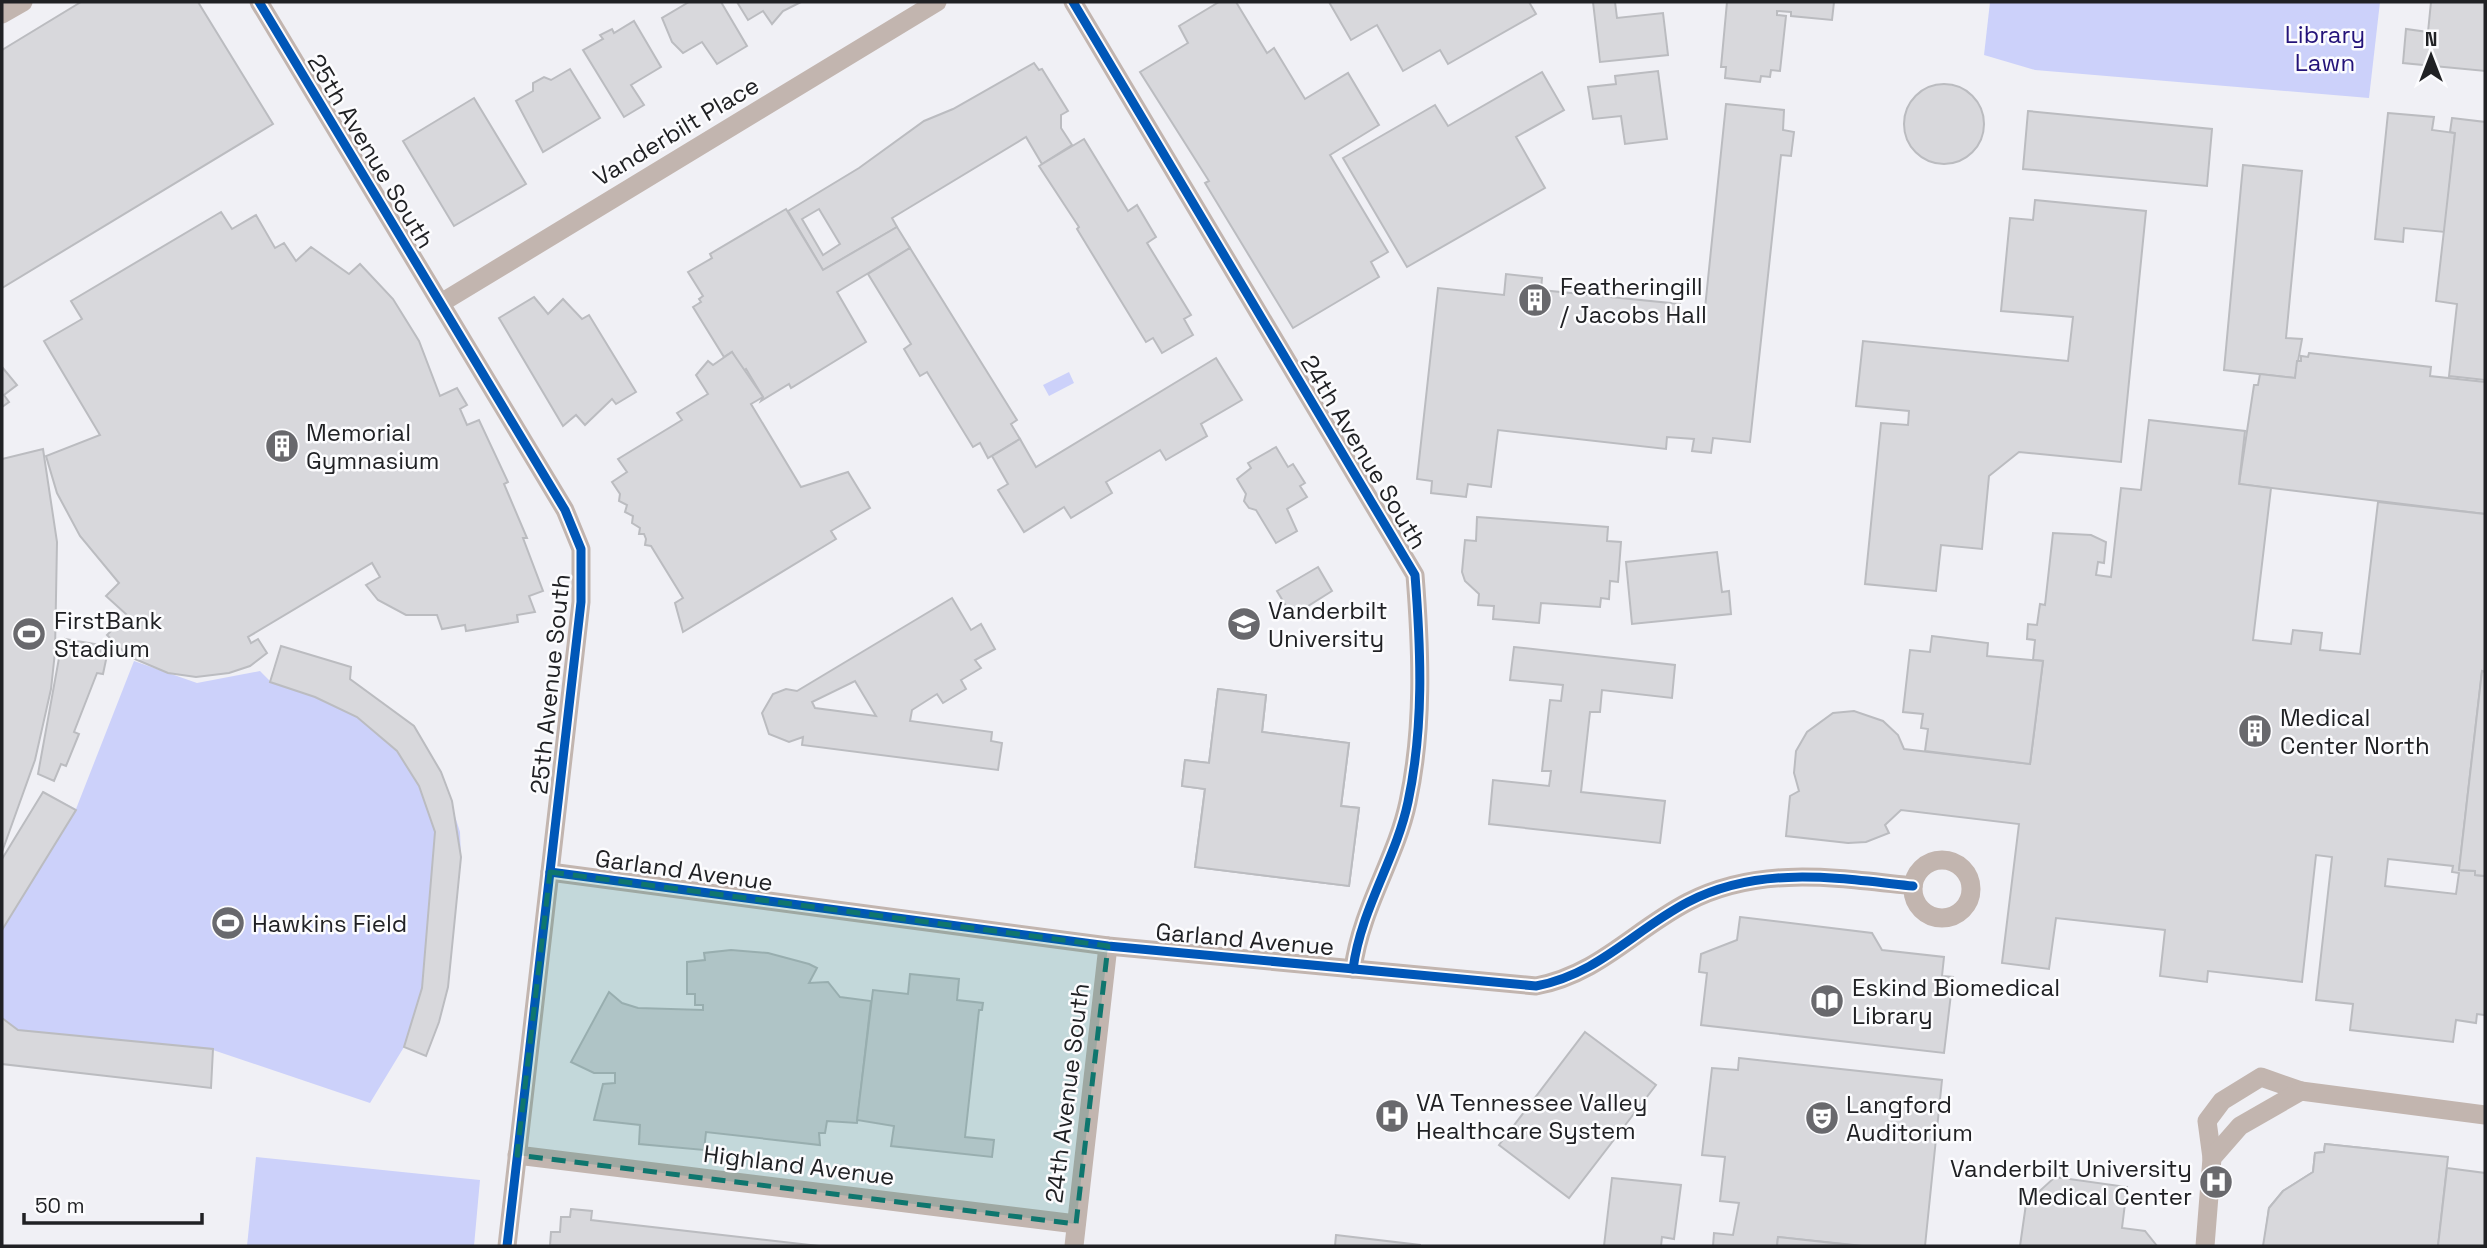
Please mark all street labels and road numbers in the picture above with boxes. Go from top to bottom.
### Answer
street label: 25th Avenue South [301,48,441,254]
street label: Vanderbilt Place [587,69,765,193]
street label: 24th Avenue South [1294,349,1434,555]
street label: 25th Avenue South [523,572,577,796]
street label: Garland Avenue [593,842,775,898]
street label: Garland Avenue [1154,916,1336,962]
street label: 24th Avenue South [1038,981,1096,1205]
street label: Highland Avenue [702,1138,896,1192]

